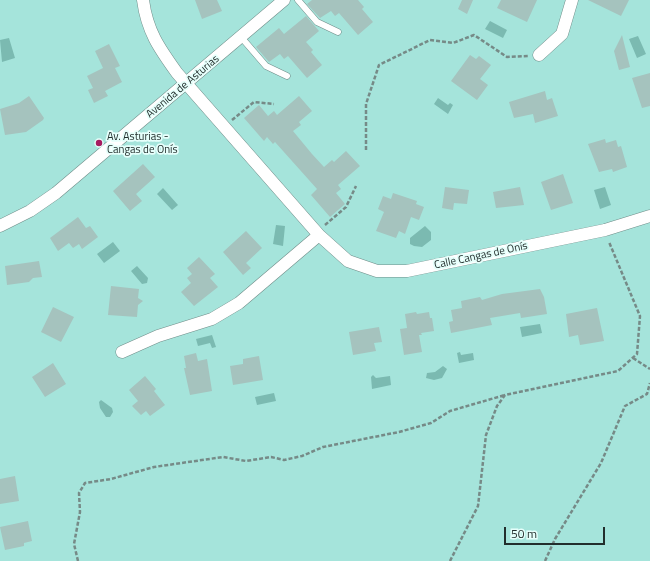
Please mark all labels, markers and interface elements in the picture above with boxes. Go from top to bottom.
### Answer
street label: Avenida de Asturias [144,53,222,121]
place label: Av. Asturias - Cangas de Onís [107,130,178,156]
marker: Av. Asturias - Cangas de Onís [94,138,104,148]
street label: Calle Cangas de Onís [433,240,529,272]
scale bar [506,519,607,545]
text: 50 m [511,524,537,543]

